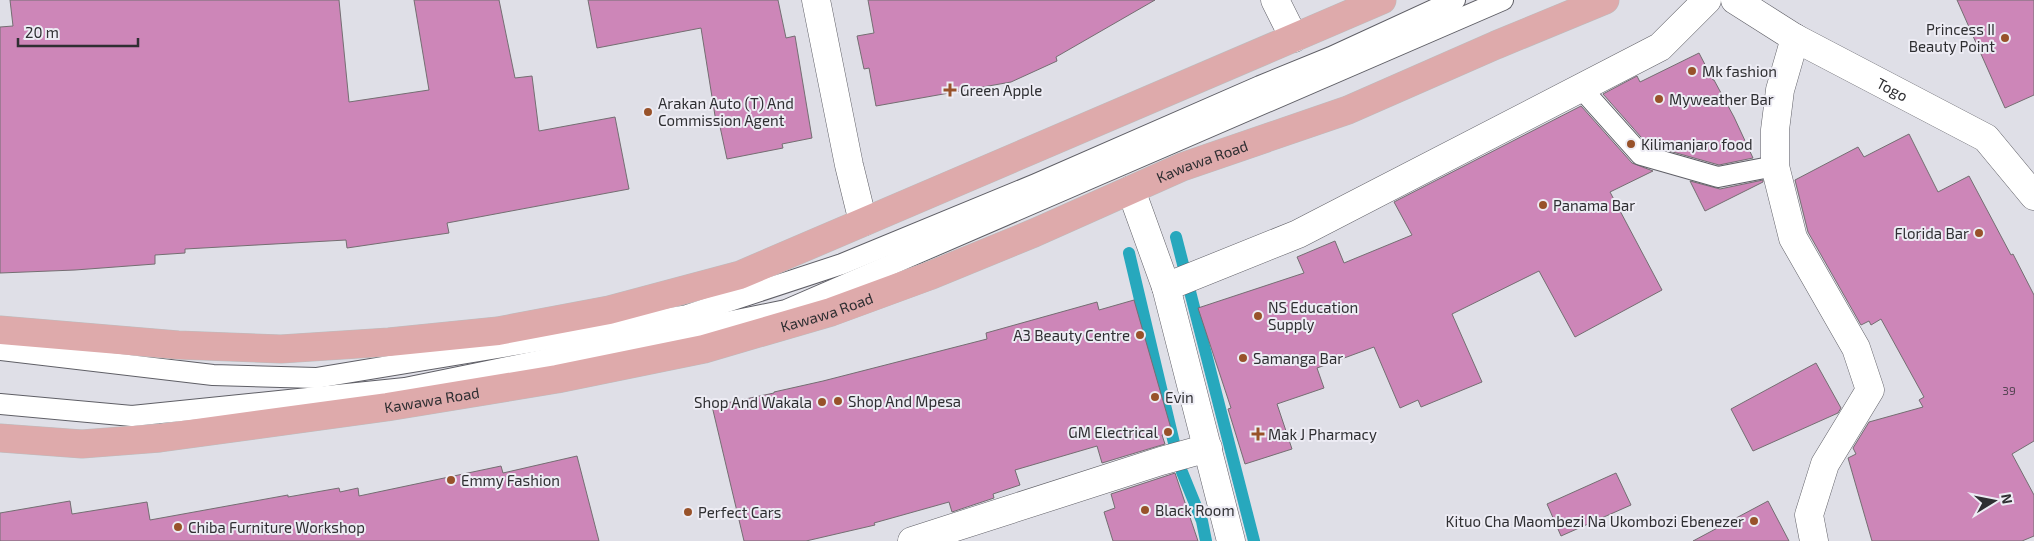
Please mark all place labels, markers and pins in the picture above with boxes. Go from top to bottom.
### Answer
place label: Princess II Beauty Point [1909,20,1995,55]
marker: Princess II Beauty Point [1999,32,2011,44]
place label: Mk fashion [1702,62,1777,80]
marker: Mk fashion [1686,65,1698,77]
place label: Green Apple [960,81,1042,99]
marker: Green Apple [944,84,956,96]
place label: Myweather Bar [1669,90,1774,108]
marker: Myweather Bar [1653,93,1665,105]
place label: Arakan Auto (T) And Commission Agent [658,94,794,129]
marker: Arakan Auto (T) And Commission Agent [642,106,654,118]
place label: Kilimanjaro food [1641,135,1753,154]
marker: Kilimanjaro food [1625,138,1637,150]
place label: Panama Bar [1553,196,1635,214]
marker: Panama Bar [1537,199,1549,211]
place label: Florida Bar [1894,224,1969,242]
marker: Florida Bar [1973,227,1985,239]
place label: NS Education Supply [1268,298,1358,333]
marker: NS Education Supply [1252,310,1264,322]
place label: A3 Beauty Centre [1013,326,1130,344]
marker: A3 Beauty Centre [1134,329,1146,341]
place label: Samanga Bar [1253,349,1343,367]
marker: Samanga Bar [1237,352,1249,364]
place label: Evin [1165,388,1194,406]
marker: Evin [1149,391,1161,403]
place label: Shop And Mpesa [848,392,961,410]
place label: Shop And Wakala [694,393,812,411]
marker: Shop And Mpesa [832,395,844,407]
marker: Shop And Wakala [816,396,828,408]
place label: GM Electrical [1068,423,1159,441]
place label: Mak J Pharmacy [1268,425,1377,443]
marker: GM Electrical [1162,426,1174,438]
marker: Mak J Pharmacy [1252,428,1264,440]
place label: Emmy Fashion [461,471,560,489]
marker: Emmy Fashion [445,474,457,486]
place label: Black Room [1155,501,1235,519]
place label: Perfect Cars [698,503,781,521]
marker: Black Room [1139,504,1151,516]
marker: Perfect Cars [682,506,694,518]
place label: Kituo Cha Maombezi Na Ukombozi Ebenezer [1446,512,1744,530]
marker: Kituo Cha Maombezi Na Ukombozi Ebenezer [1748,515,1760,527]
place label: Chiba Furniture Workshop [188,518,365,536]
marker: Chiba Furniture Workshop [172,521,184,533]

